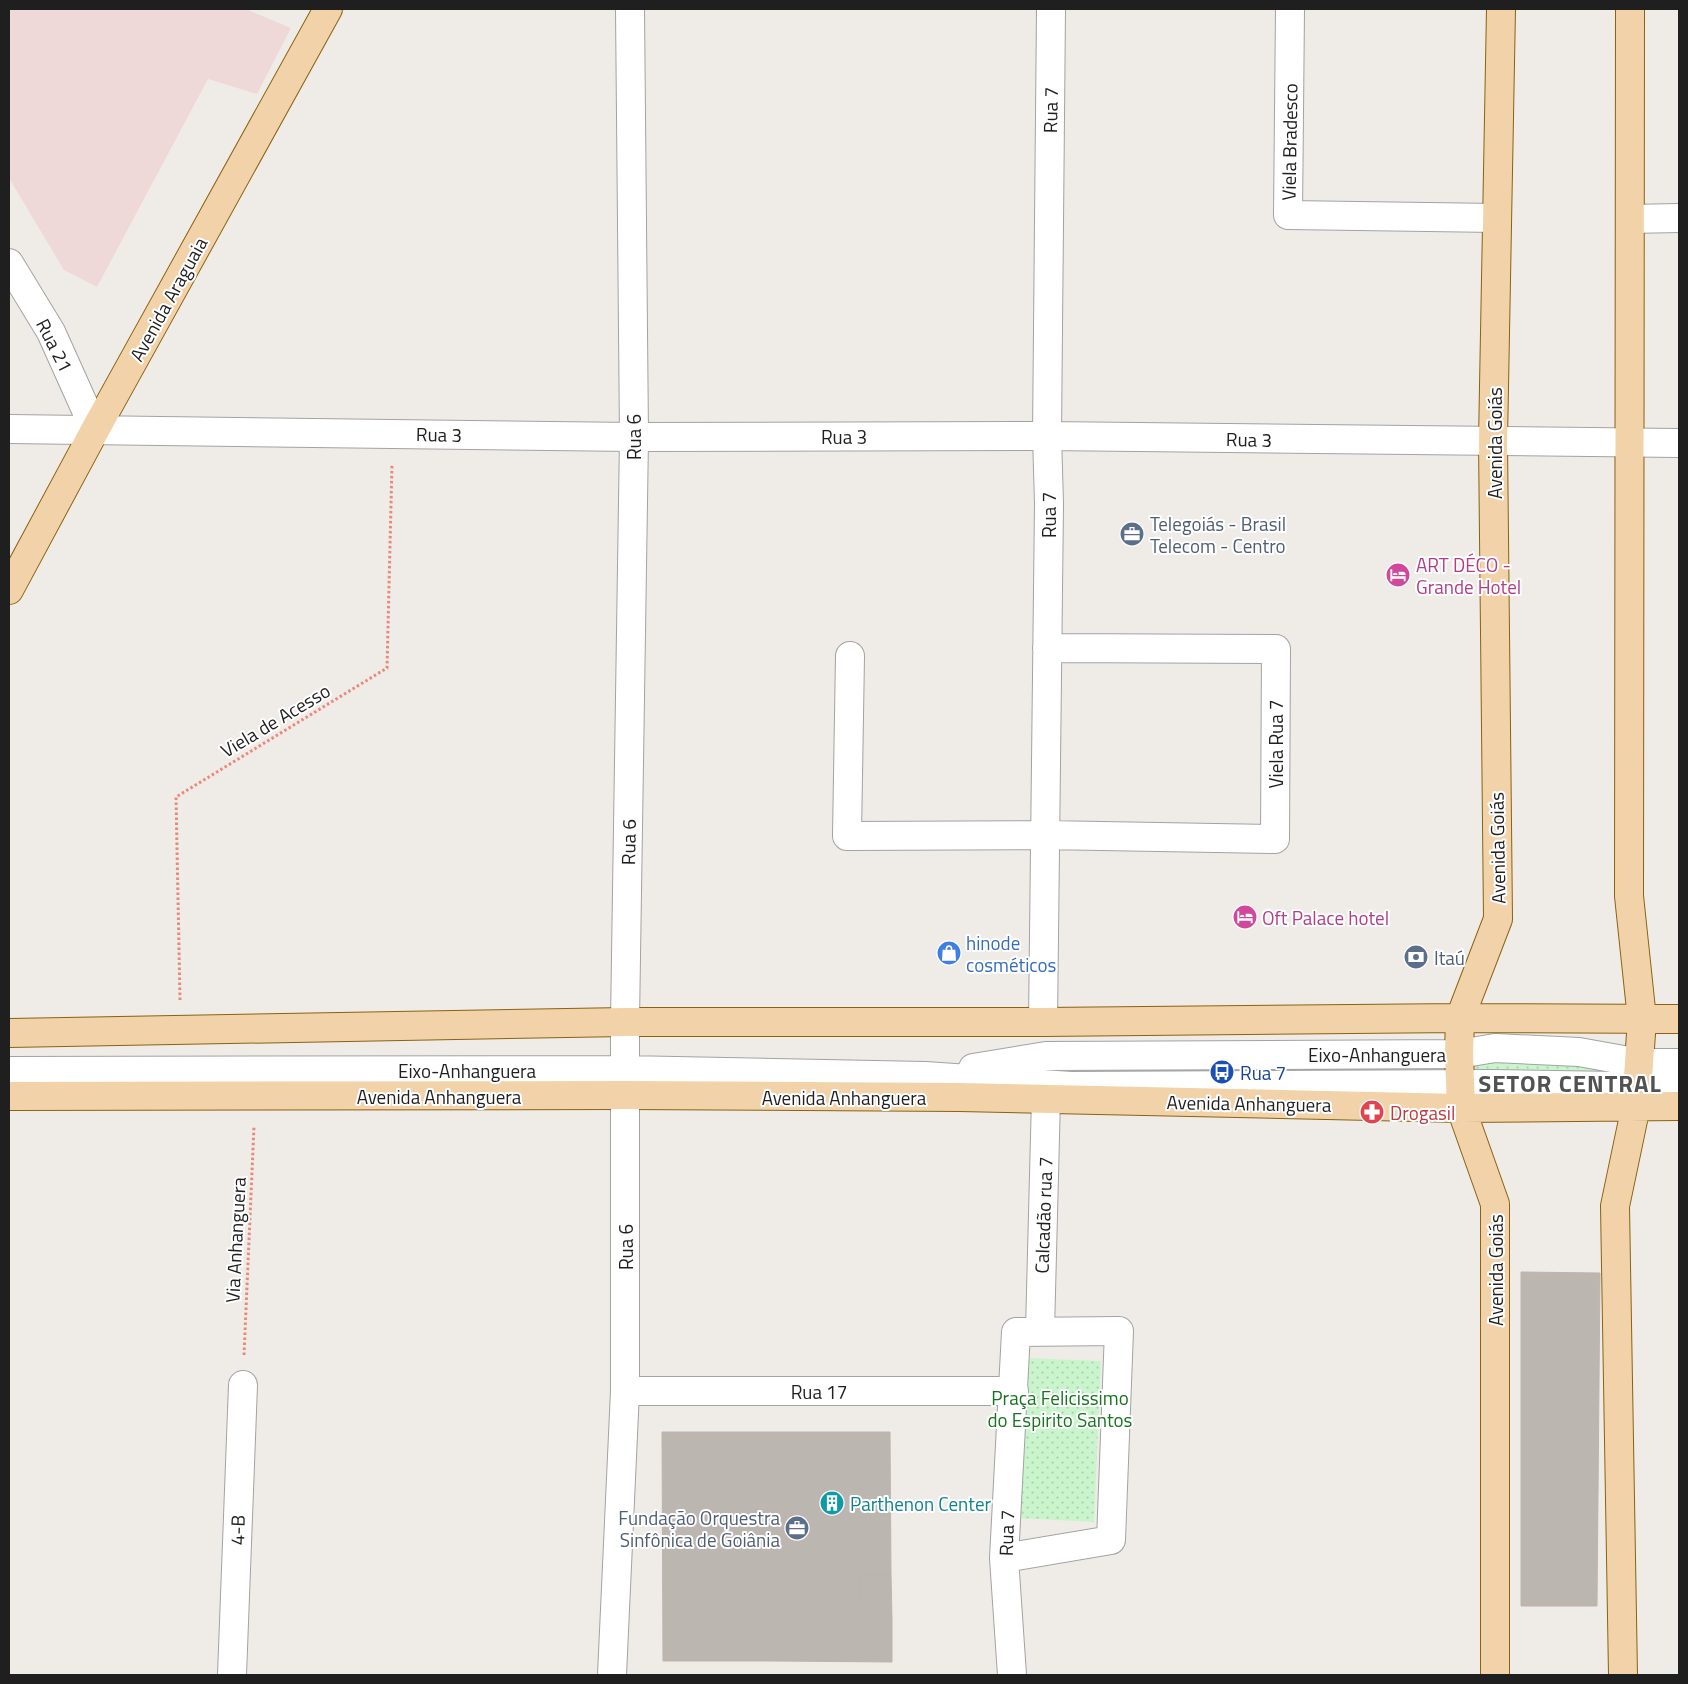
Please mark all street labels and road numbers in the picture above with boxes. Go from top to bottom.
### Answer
street label: Viela Bradesco [1273,83,1305,201]
street label: Rua 7 [1035,87,1065,133]
street label: Avenida Araguaia [122,231,214,366]
street label: Rua 21 [29,313,81,377]
street label: Avenida Goiás [1480,387,1509,499]
street label: Rua 6 [619,414,648,460]
street label: Rua 3 [416,419,462,449]
street label: Rua 3 [821,422,867,451]
street label: Rua 3 [1226,424,1272,454]
street label: Rua 7 [1034,492,1063,538]
street label: Viela de Acesso [215,676,335,764]
street label: Viela Rua 7 [1261,700,1290,788]
street label: Avenida Goiás [1482,792,1512,904]
street label: Rua 6 [613,819,643,865]
street label: Eixo-Anhanguera [1308,1040,1447,1069]
street label: Eixo-Anhanguera [398,1056,537,1085]
street label: Avenida Anhanguera [357,1082,522,1111]
street label: Avenida Anhanguera [762,1083,927,1112]
street label: Avenida Anhanguera [1166,1087,1332,1119]
street label: Calcadão rua 7 [1026,1156,1060,1274]
street label: Via Anhanguera [217,1176,253,1304]
street label: Avenida Goiás [1481,1214,1510,1326]
street label: Rua 6 [611,1224,640,1270]
street label: Rua 17 [791,1377,847,1406]
street label: Rua 7 [991,1509,1021,1557]
street label: 4-B [222,1514,252,1546]

